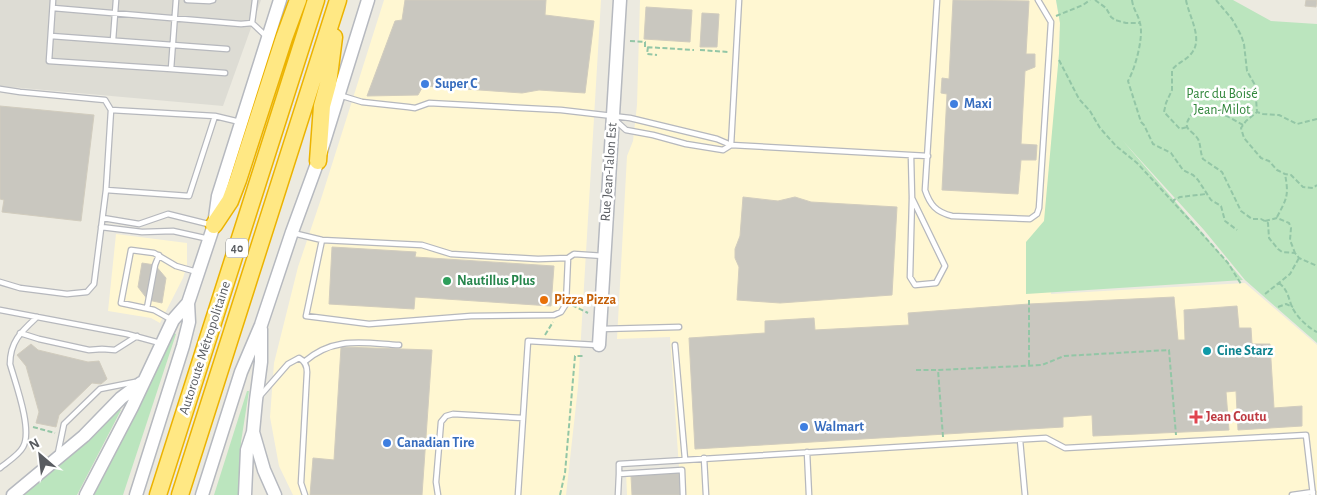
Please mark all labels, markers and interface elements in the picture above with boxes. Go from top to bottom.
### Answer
place label: Super C [435,77,478,91]
marker: Super C [419,78,431,90]
park label: Parc du Boisé Jean-Milot [1186,87,1258,117]
place label: Maxi [964,97,992,111]
marker: Maxi [948,98,960,110]
street label: Rue Jean-Talon Est [599,121,619,222]
road number: 40 [226,238,248,258]
place label: Nautillus Plus [457,274,535,288]
marker: Nautillus Plus [441,275,453,287]
street label: Autoroute Métropolitaine [177,280,233,416]
place label: Pizza Pizza [554,293,616,307]
marker: Pizza Pizza [538,294,550,306]
place label: Cine Starz [1217,344,1273,358]
marker: Cine Starz [1201,345,1213,357]
place label: Jean Coutu [1206,410,1267,424]
marker: Jean Coutu [1190,411,1202,423]
place label: Walmart [814,420,864,434]
marker: Walmart [798,421,810,433]
north arrow [15,430,65,480]
text: N [27,436,42,453]
place label: Canadian Tire [397,436,475,450]
marker: Canadian Tire [381,437,393,449]

